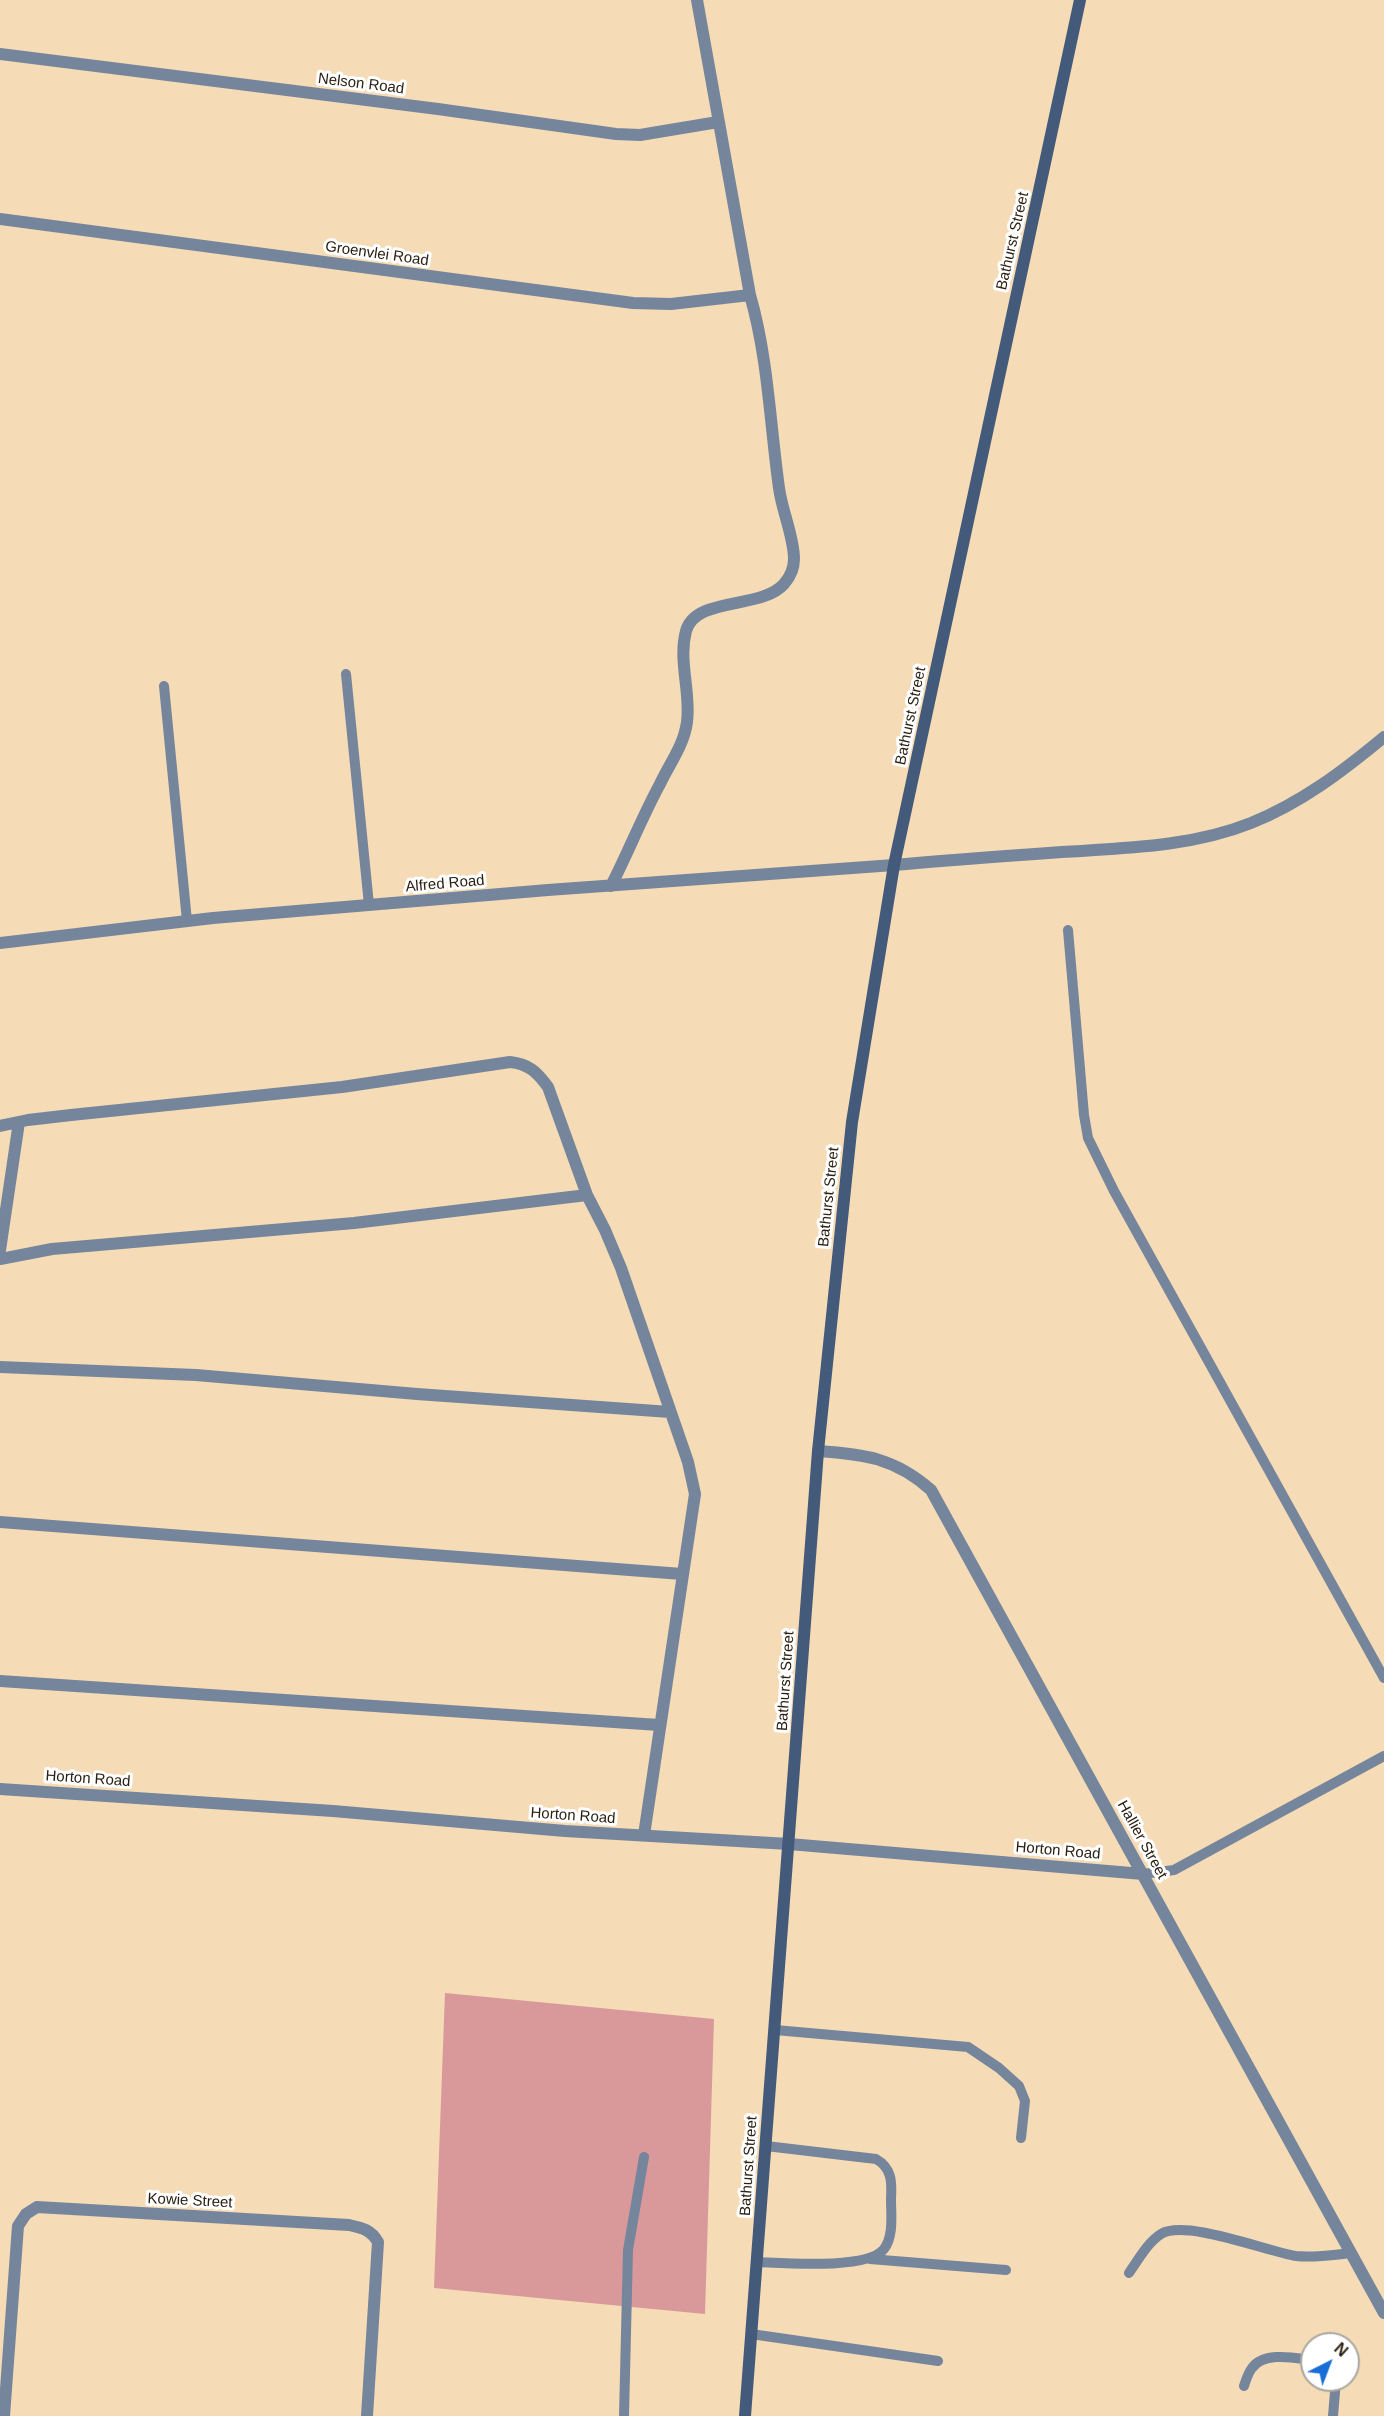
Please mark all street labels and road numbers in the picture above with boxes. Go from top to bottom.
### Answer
street label: Nelson Road [317,70,405,98]
street label: Bathurst Street [993,190,1033,292]
street label: Groenvlei Road [324,238,430,270]
street label: Bathurst Street [892,665,930,767]
street label: Alfred Road [405,872,485,896]
street label: Bathurst Street [815,1146,843,1248]
street label: Bathurst Street [774,1630,798,1732]
street label: Horton Road [45,1767,131,1791]
street label: Hallier Street [1113,1798,1171,1882]
street label: Horton Road [530,1804,616,1828]
street label: Horton Road [1015,1838,1101,1864]
street label: Bathurst Street [737,2115,761,2217]
street label: Kowie Street [147,2190,233,2212]

